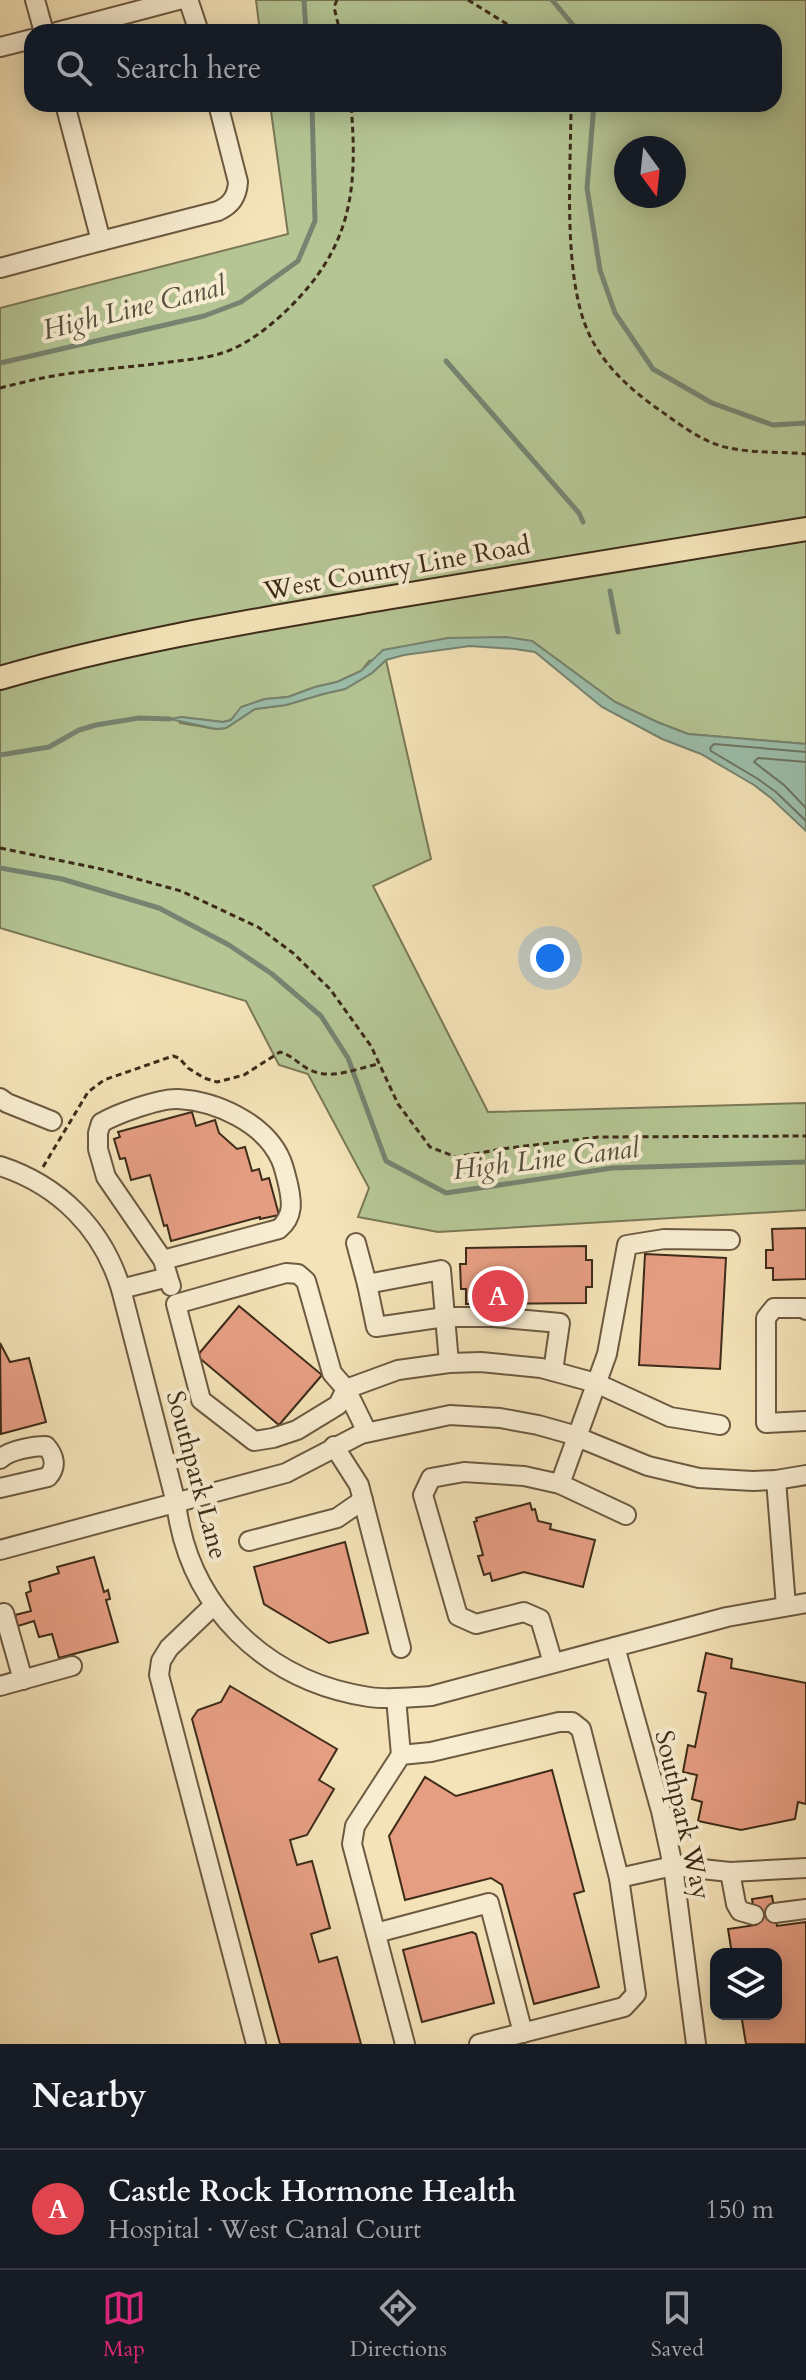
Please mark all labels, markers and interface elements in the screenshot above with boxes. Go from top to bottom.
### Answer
search box [24,24,782,112]
icon: search [52,46,96,90]
text: Search here [116,48,261,89]
north arrow [614,136,686,208]
water label: High Line Canal [38,267,231,349]
street label: West County Line Road [260,527,533,609]
your location [530,938,570,978]
water label: High Line Canal [451,1129,643,1189]
pin: A [472,1266,524,1326]
street label: Southpark Lane [158,1387,236,1563]
street label: Southpark Way [646,1727,720,1903]
map controls [710,1948,782,2020]
button: layers [710,1948,782,2020]
text: Nearby [32,2073,147,2119]
text: Castle Rock Hormone Health [108,2171,516,2212]
text: A [48,2192,68,2227]
text: 150 m [705,2192,774,2227]
text: Hospital · West Canal Court [108,2212,421,2247]
tab: Map [102,2286,146,2364]
tab: Directions [350,2286,447,2364]
tab: Saved [651,2286,704,2364]

